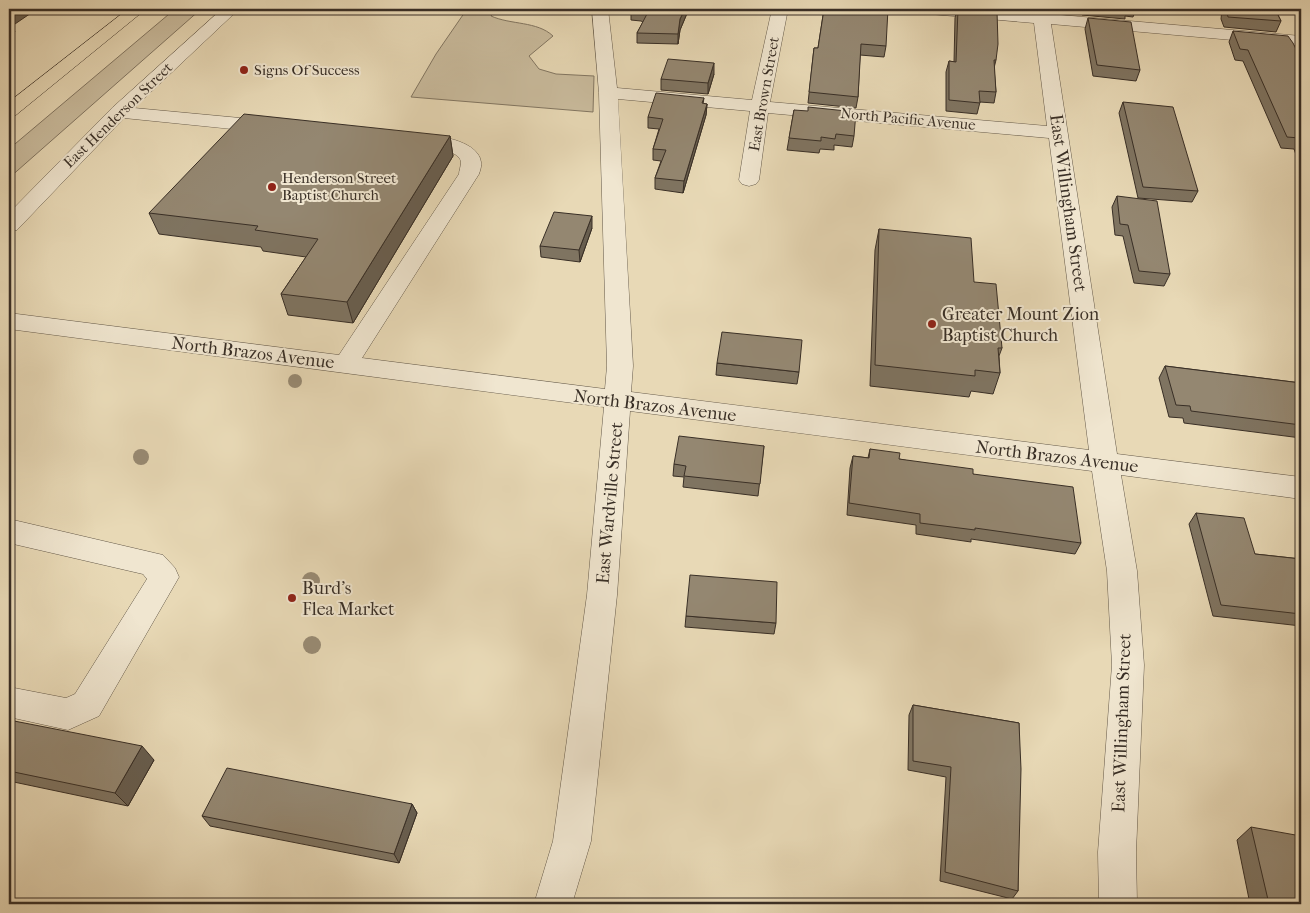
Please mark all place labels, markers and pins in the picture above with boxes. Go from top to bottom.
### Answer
place label: Signs Of Success [254,61,360,79]
marker: Signs Of Success [238,64,250,76]
place label: Henderson Street Baptist Church [282,169,397,204]
marker: Henderson Street Baptist Church [266,181,278,193]
place label: Greater Mount Zion Baptist Church [942,304,1100,346]
marker: Greater Mount Zion Baptist Church [926,318,938,330]
place label: Burd's Flea Market [302,578,395,620]
marker: Burd's Flea Market [286,592,298,604]

